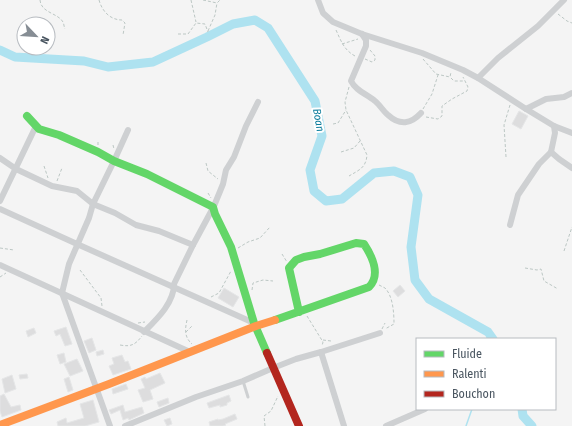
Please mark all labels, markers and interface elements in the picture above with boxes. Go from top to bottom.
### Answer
north arrow [16,16,56,56]
text: N [37,34,52,46]
water label: Boan [310,108,327,133]
legend [416,338,556,410]
text: Fluide [452,347,482,361]
text: Ralenti [452,367,487,381]
text: Bouchon [452,387,495,401]

